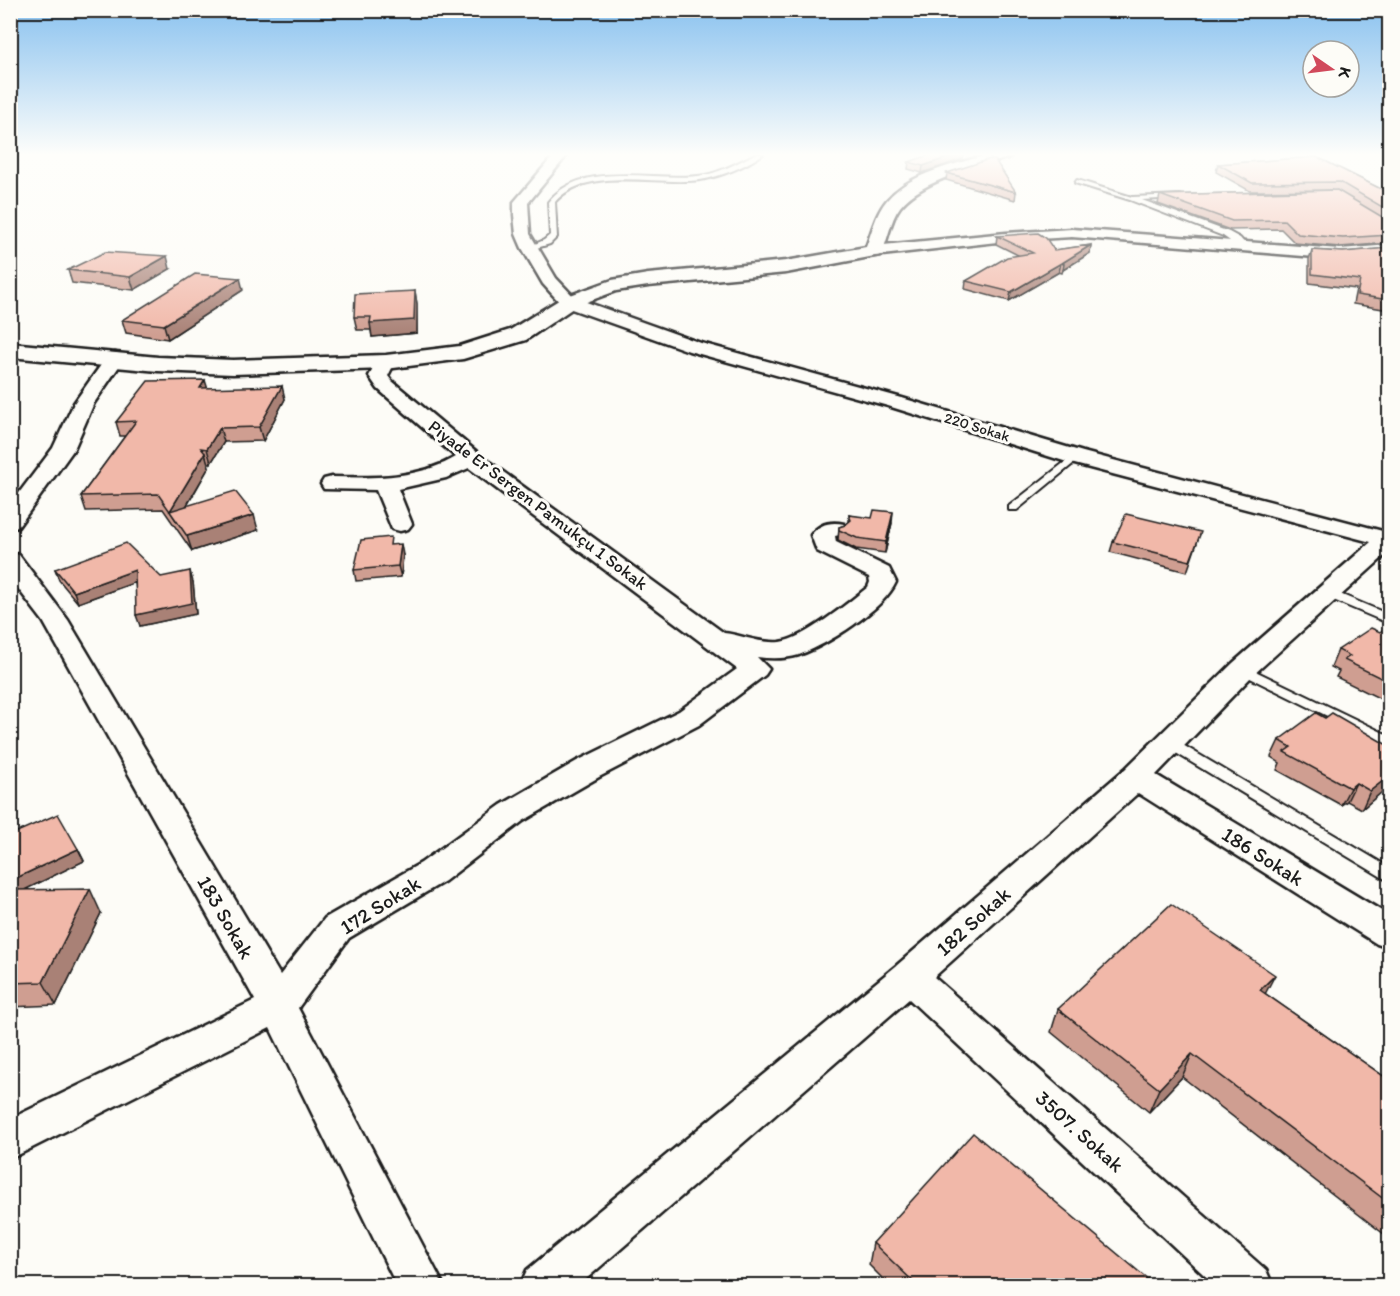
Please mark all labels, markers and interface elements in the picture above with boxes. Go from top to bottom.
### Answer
north arrow [1301,39,1361,99]
text: K [1334,65,1356,81]
street label: 220 Sokak [942,409,1012,446]
street label: Piyade Er Sergen Pamukçu 1 Sokak [424,415,652,595]
street label: 186 Sokak [1218,821,1309,891]
street label: 172 Sokak [335,870,425,940]
street label: 183 Sokak [192,871,260,963]
street label: 182 Sokak [931,881,1016,961]
street label: 3507. Sokak [1031,1085,1130,1177]

